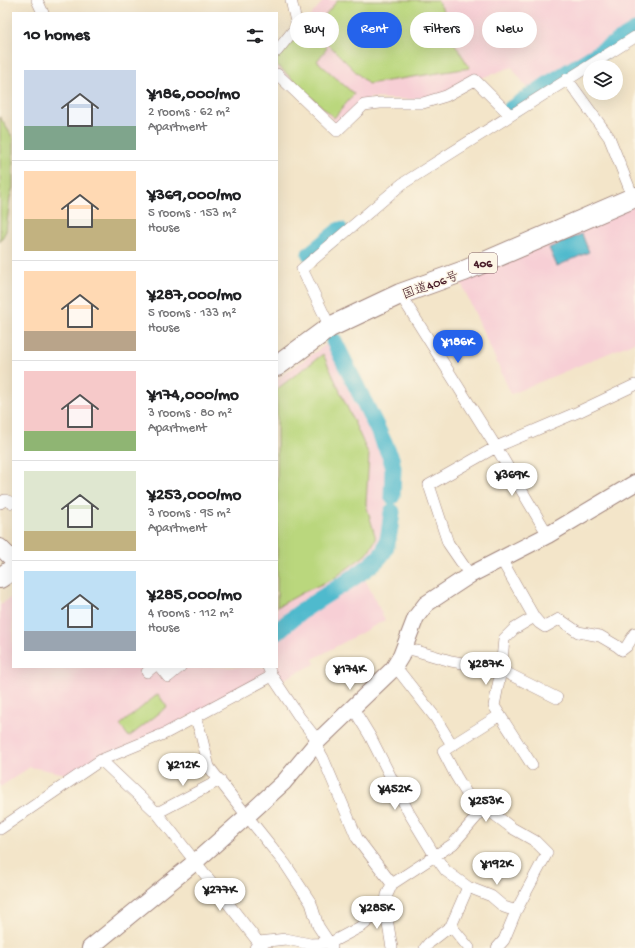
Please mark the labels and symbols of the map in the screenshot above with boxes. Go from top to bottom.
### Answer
road number: 406 [469,253,497,273]
street label: 国道406号 [400,268,461,304]
pin: ¥186K [430,330,486,364]
pin: ¥369K [484,463,540,497]
pin: ¥287K [458,652,514,686]
pin: ¥174K [322,657,378,691]
pin: ¥212K [155,753,211,787]
pin: ¥452K [367,777,423,811]
pin: ¥253K [458,789,514,823]
pin: ¥192K [469,852,525,886]
pin: ¥277K [192,878,248,912]
pin: ¥285K [349,896,405,930]

